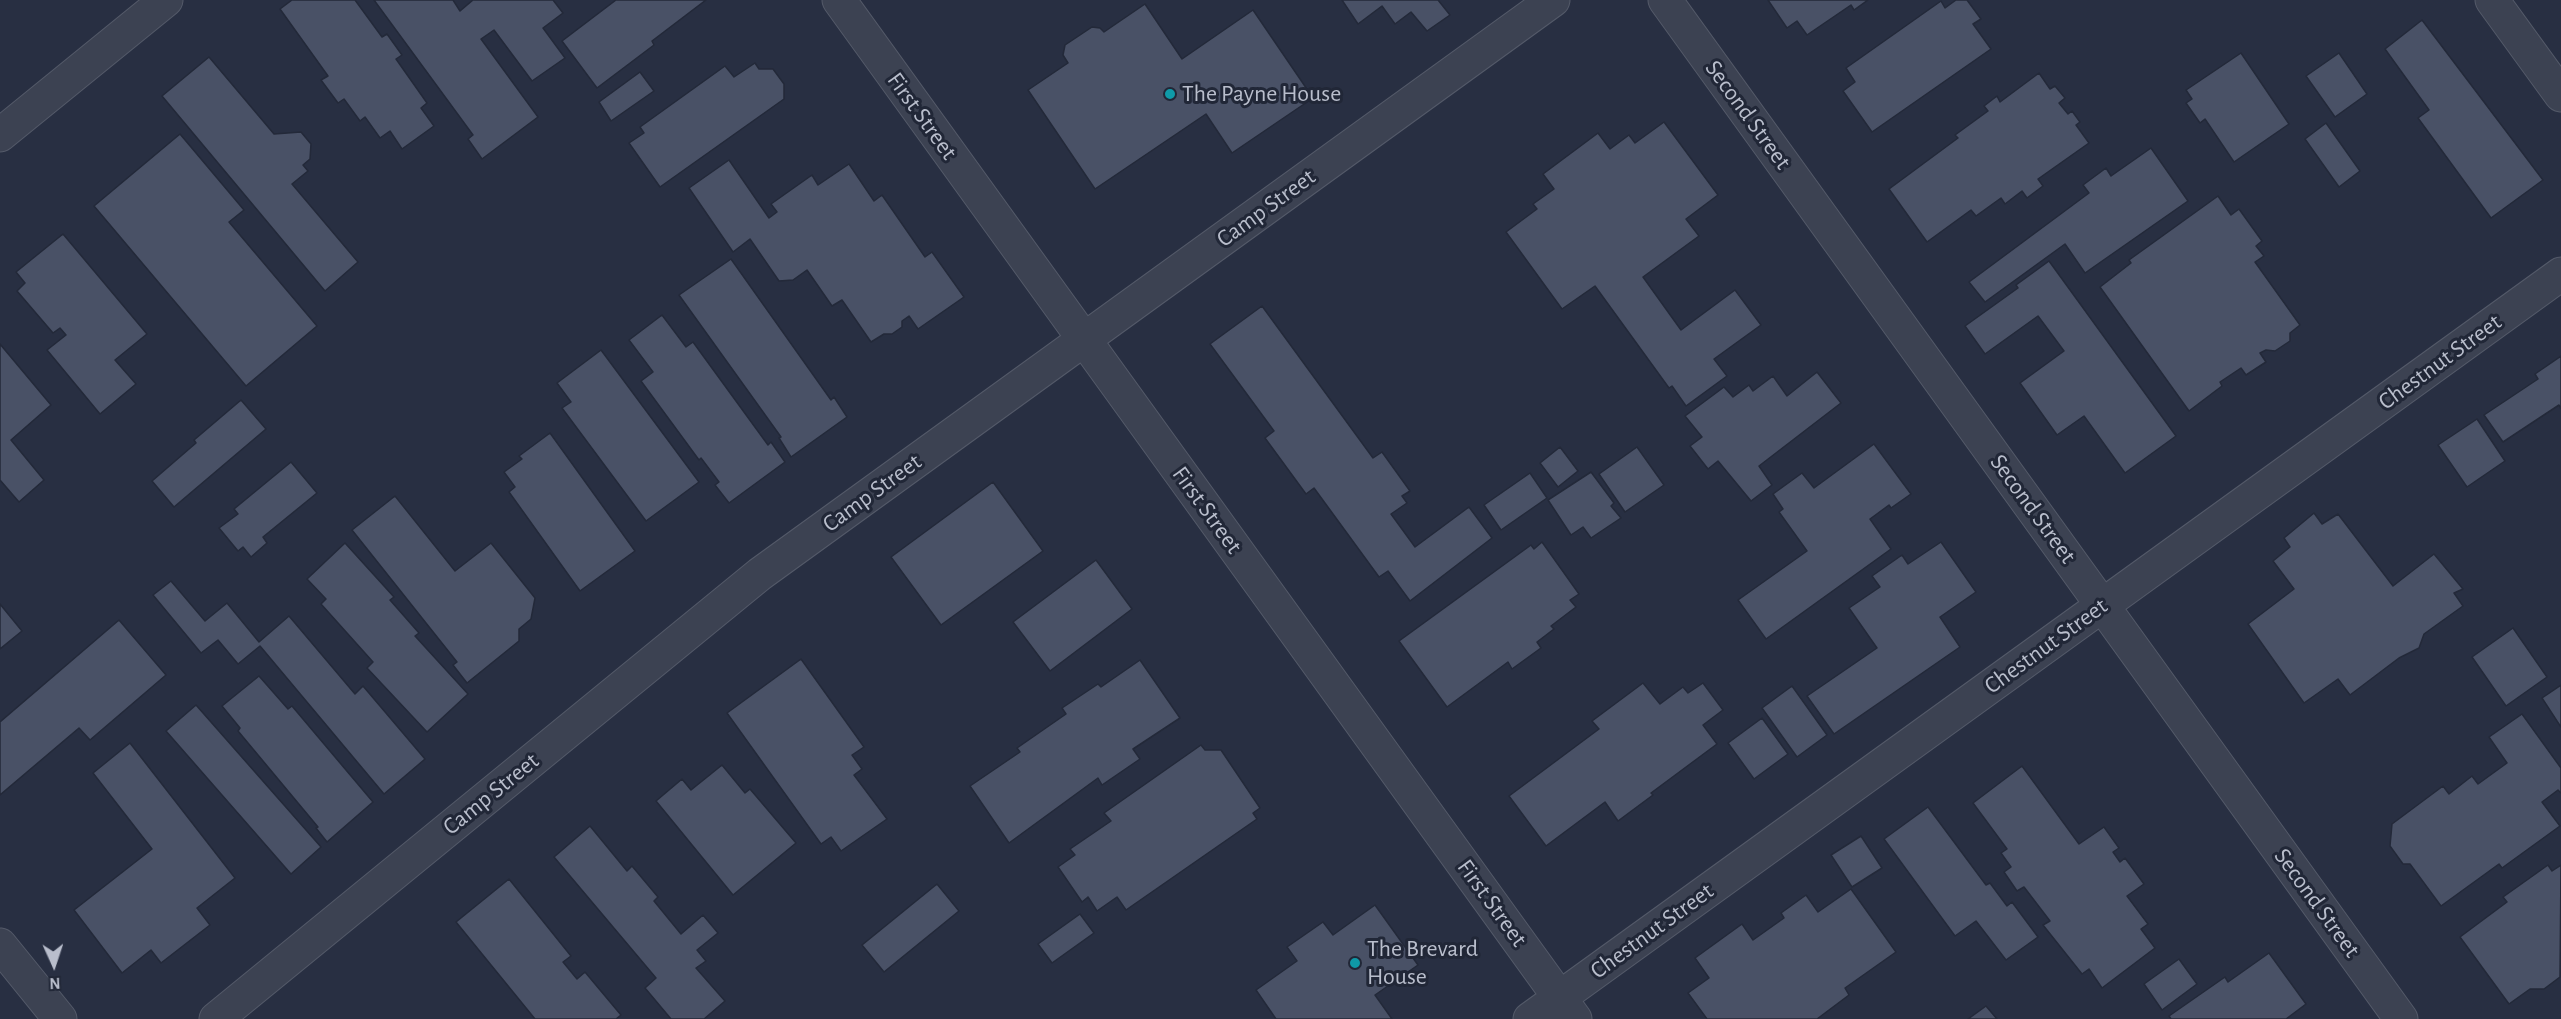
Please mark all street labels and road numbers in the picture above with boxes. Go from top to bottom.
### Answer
street label: Second Street [1699,55,1797,175]
street label: First Street [881,67,963,165]
street label: Camp Street [1211,162,1321,254]
street label: Chestnut Street [2373,308,2507,416]
street label: Camp Street [817,447,927,539]
street label: Second Street [1984,449,2082,569]
street label: First Street [1166,461,1248,559]
street label: Chestnut Street [1979,592,2113,700]
street label: Camp Street [437,747,545,841]
street label: Second Street [2268,843,2366,963]
street label: First Street [1451,854,1533,952]
street label: Chestnut Street [1585,877,1719,985]

